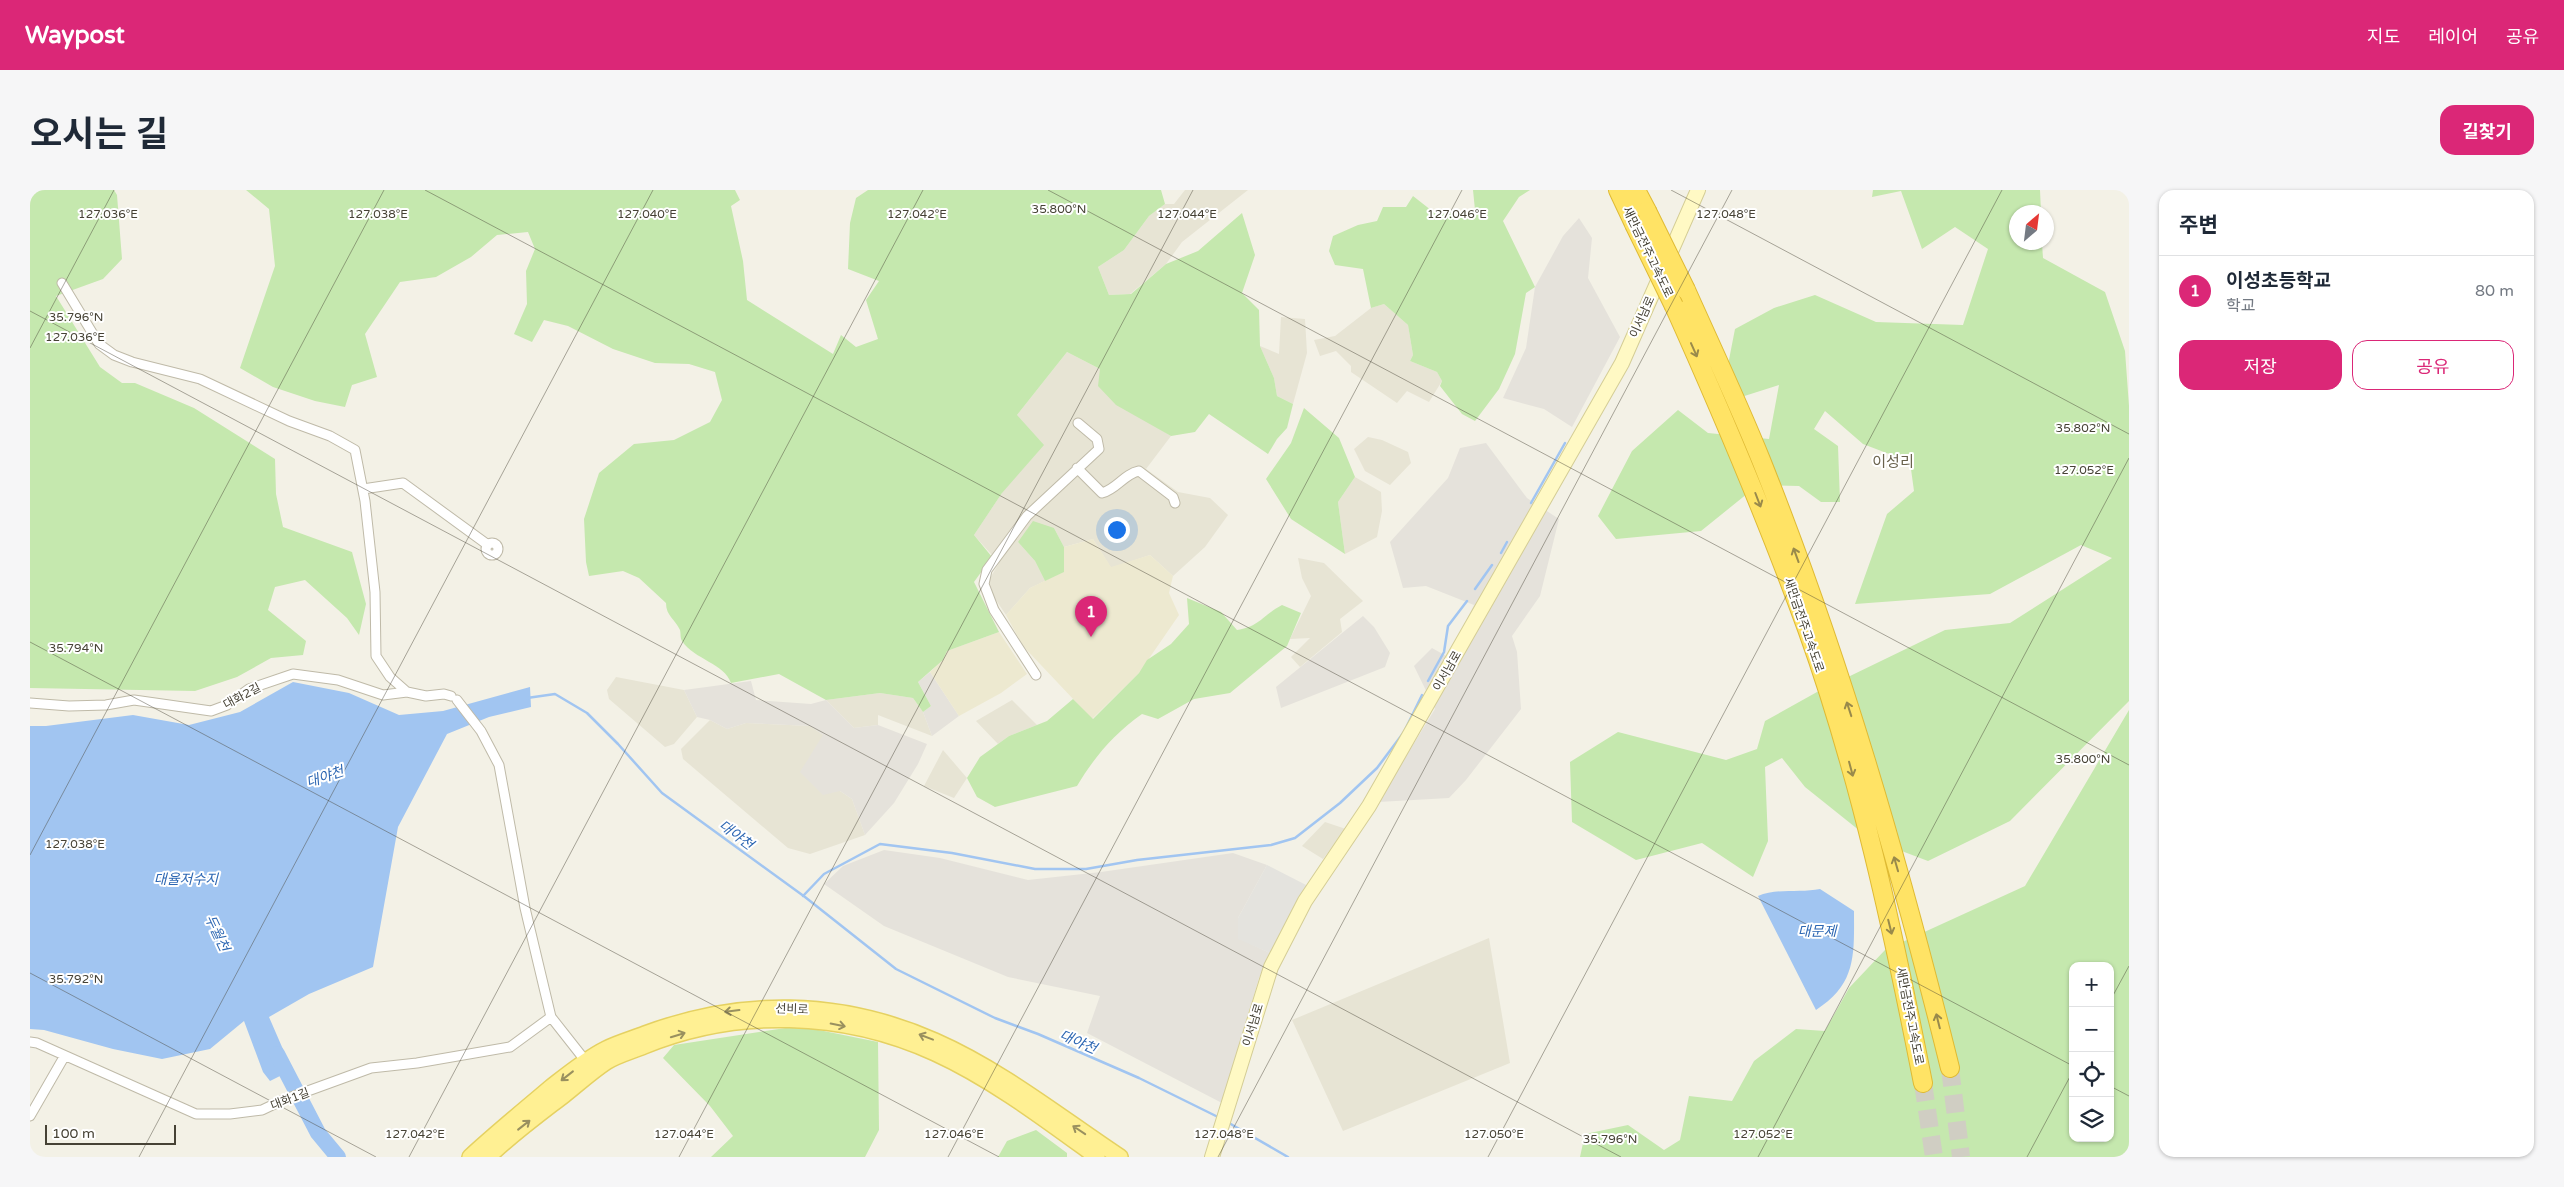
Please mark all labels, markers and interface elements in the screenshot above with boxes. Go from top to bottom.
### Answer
text: Waypost [25,21,125,50]
text: 지도 [2367,26,2400,48]
text: 레이어 [2428,26,2478,48]
text: 공유 [2506,26,2539,48]
button: 길찾기 [2440,105,2534,155]
text: 오시는 길 [30,114,168,156]
text: 35.800°N [1032,202,1086,216]
street label: 새만금전주고속도로 [1620,204,1676,300]
north arrow [2009,205,2054,250]
text: 127.036°E [78,207,138,221]
text: 127.038°E [348,207,408,221]
text: 127.040°E [617,207,677,221]
text: 127.042°E [887,207,947,221]
text: 127.044°E [1157,207,1217,221]
text: 127.046°E [1427,207,1487,221]
text: 127.048°E [1696,207,1756,221]
text: 주변 [2179,213,2218,238]
text: 이성초등학교 [2226,270,2331,292]
text: 1 [2190,281,2200,301]
text: 80 m [2475,281,2514,301]
street label: 이서남로 [1627,294,1657,340]
text: 학교 [2226,296,2255,316]
text: 35.796°N [49,310,103,324]
text: 127.036°E [45,330,105,344]
button: 저장 [2179,340,2342,390]
button: 공유 [2352,340,2514,390]
one-way arrow [1690,342,1700,357]
text: 35.802°N [2056,421,2110,435]
district label: 이성리 [1872,453,1914,471]
text: 127.052°E [2054,463,2114,477]
one-way arrow [1754,491,1763,507]
your location [1104,517,1130,543]
one-way arrow [1791,548,1800,563]
street label: 새만금전주고속도로 [1781,576,1827,674]
pin: 1 [1075,596,1107,637]
text: 35.794°N [49,641,103,655]
street label: 이서남로 [1430,648,1464,694]
street label: 대화2길 [221,680,263,712]
one-way arrow [1844,701,1854,717]
text: 35.800°N [2056,752,2110,766]
one-way arrow [1847,761,1856,777]
water label: 대야천 [304,762,347,791]
water label: 대야천 [715,817,758,854]
text: 127.038°E [45,837,105,851]
one-way arrow [1891,857,1900,873]
water label: 대율저수지 [154,871,219,888]
water label: 두월천 [201,912,233,955]
one-way arrow [1886,918,1895,934]
water label: 대문제 [1798,923,1838,940]
map controls [2069,962,2114,1142]
button: + [2069,962,2114,1007]
street label: 새만금전주고속도로 [1894,966,1926,1066]
text: 35.792°N [49,972,103,986]
street label: 선비로 [775,1001,809,1017]
street label: 이서남로 [1240,1002,1266,1048]
one-way arrow [725,1006,741,1016]
button: − [2069,1007,2114,1052]
one-way arrow [1933,1013,1943,1029]
one-way arrow [830,1020,846,1030]
water label: 대야천 [1057,1027,1100,1058]
one-way arrow [669,1029,685,1039]
one-way arrow [919,1032,934,1042]
button: locate [2069,1052,2114,1097]
one-way arrow [561,1070,574,1081]
street label: 대화1길 [269,1085,311,1113]
button: layers [2069,1097,2114,1142]
one-way arrow [517,1120,531,1130]
scale bar [45,1122,176,1145]
text: 100 m [52,1125,95,1142]
one-way arrow [1073,1125,1087,1135]
text: 127.042°E [385,1127,445,1141]
text: 127.044°E [654,1127,714,1141]
text: 127.046°E [924,1127,984,1141]
text: 127.048°E [1194,1127,1254,1141]
text: 127.050°E [1464,1127,1524,1141]
text: 127.052°E [1733,1127,1793,1141]
text: 35.796°N [1583,1132,1637,1146]

